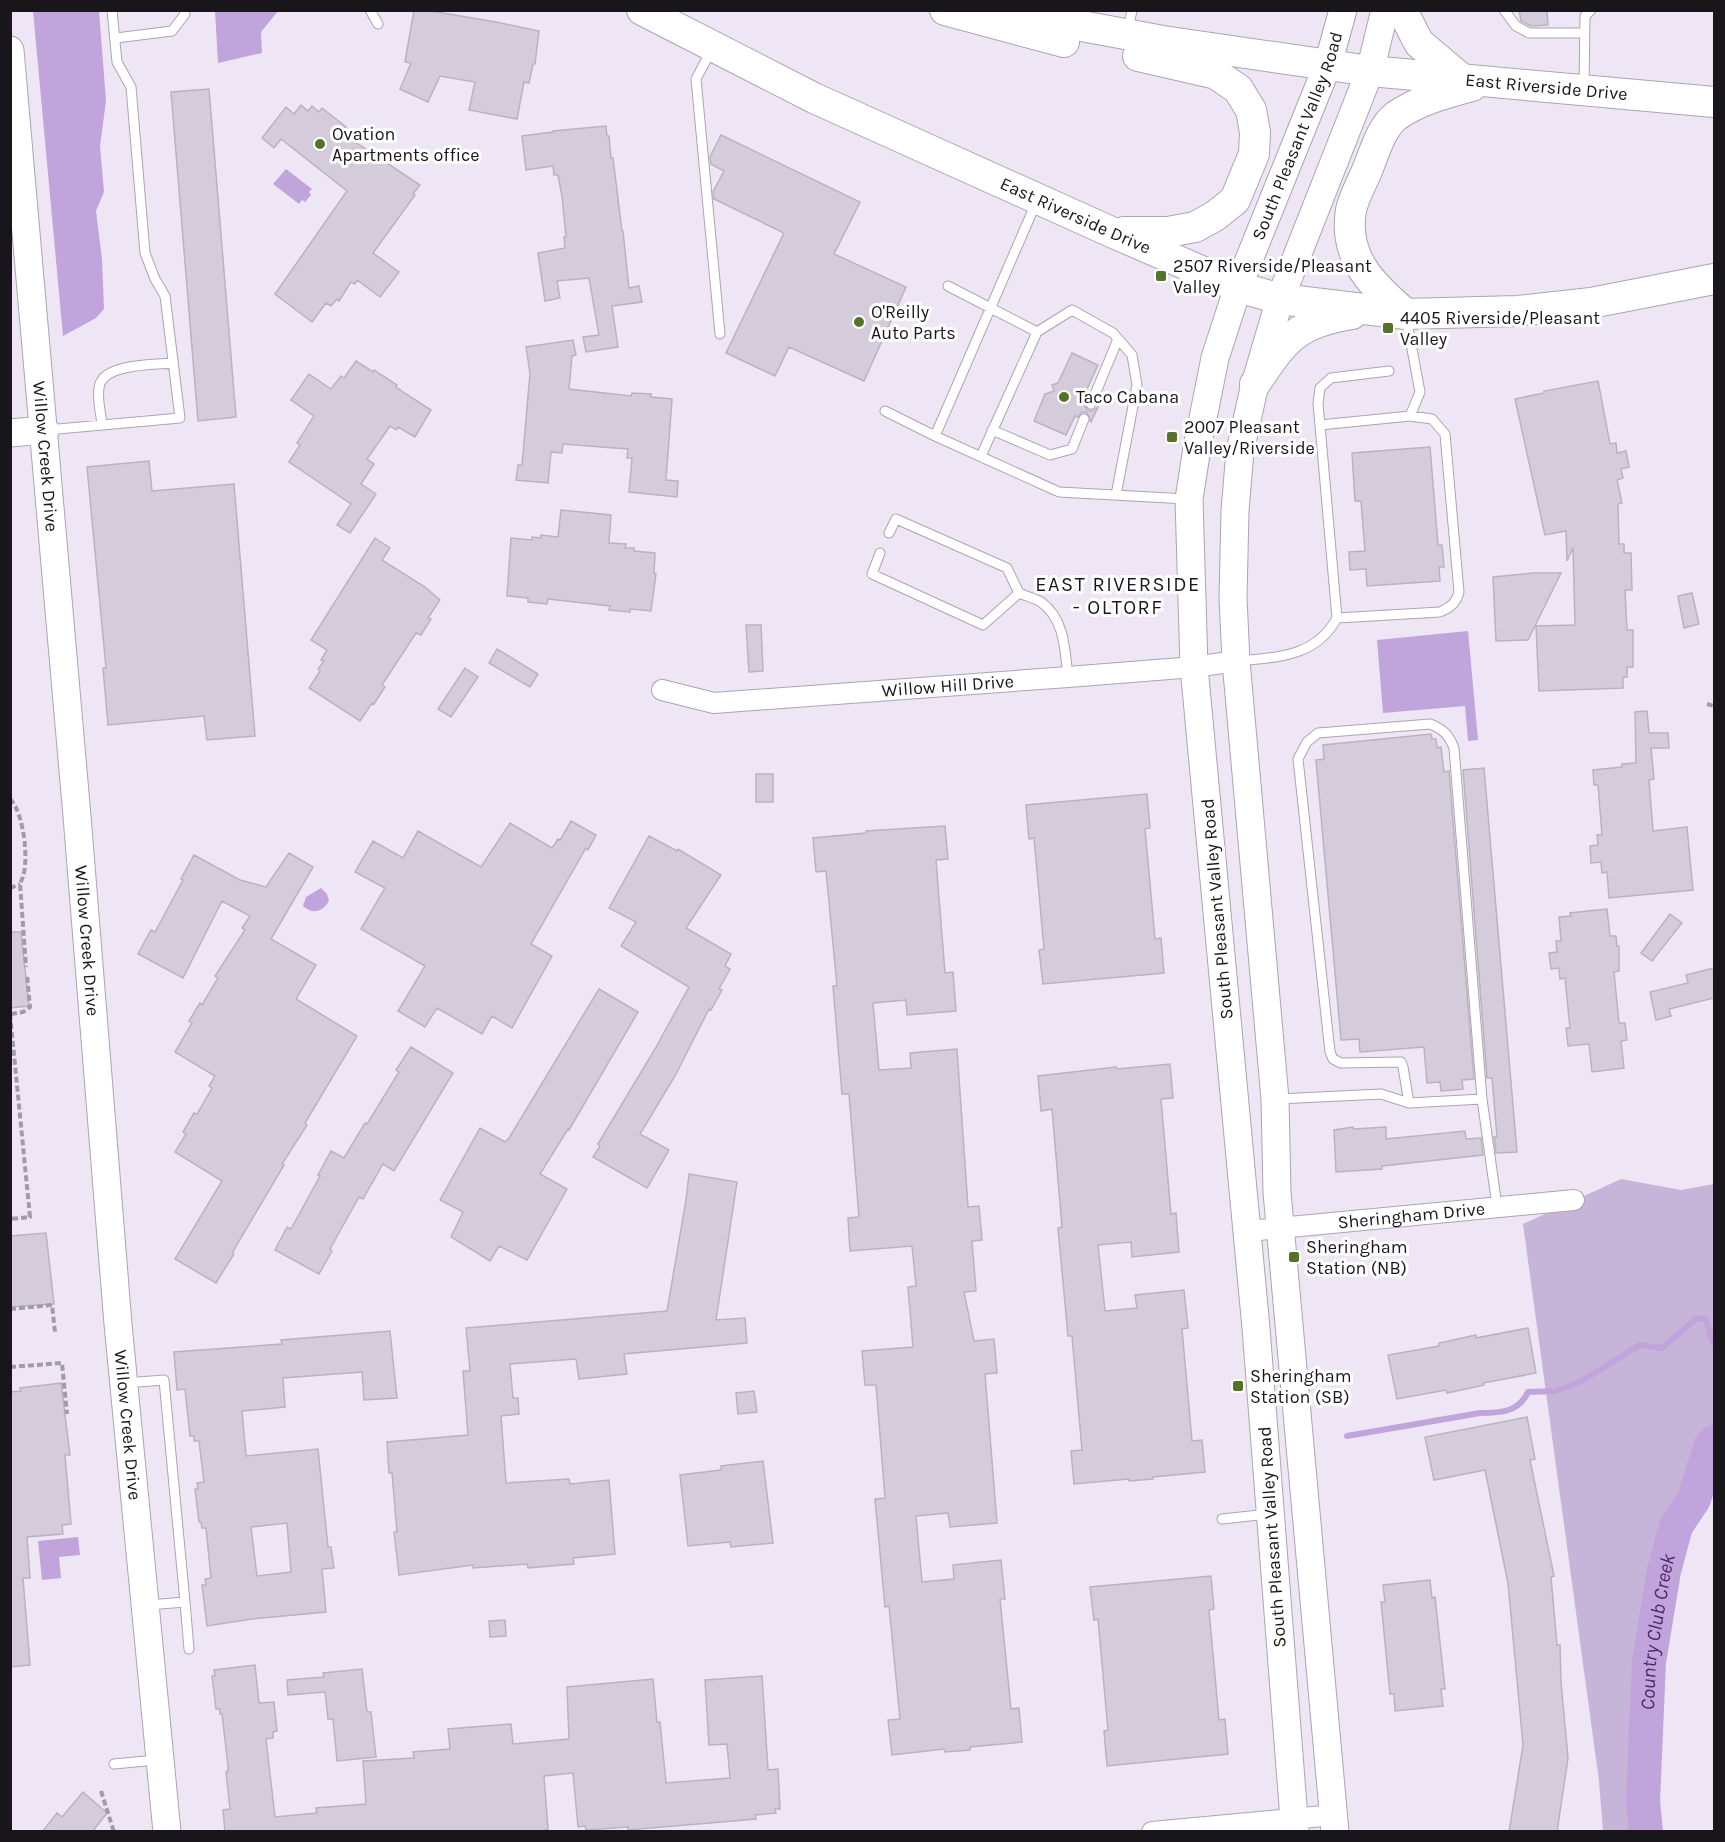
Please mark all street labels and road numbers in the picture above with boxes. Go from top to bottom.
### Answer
street label: South Pleasant Valley Road [1247,29,1347,243]
street label: East Riverside Drive [1464,69,1629,105]
street label: East Riverside Drive [997,172,1154,259]
street label: Willow Creek Drive [28,380,63,533]
street label: Willow Hill Drive [881,670,1015,702]
street label: South Pleasant Valley Road [1196,798,1238,1020]
street label: Willow Creek Drive [70,864,104,1017]
street label: Sheringham Drive [1337,1198,1486,1233]
street label: Willow Creek Drive [110,1349,146,1501]
street label: South Pleasant Valley Road [1253,1426,1291,1648]

